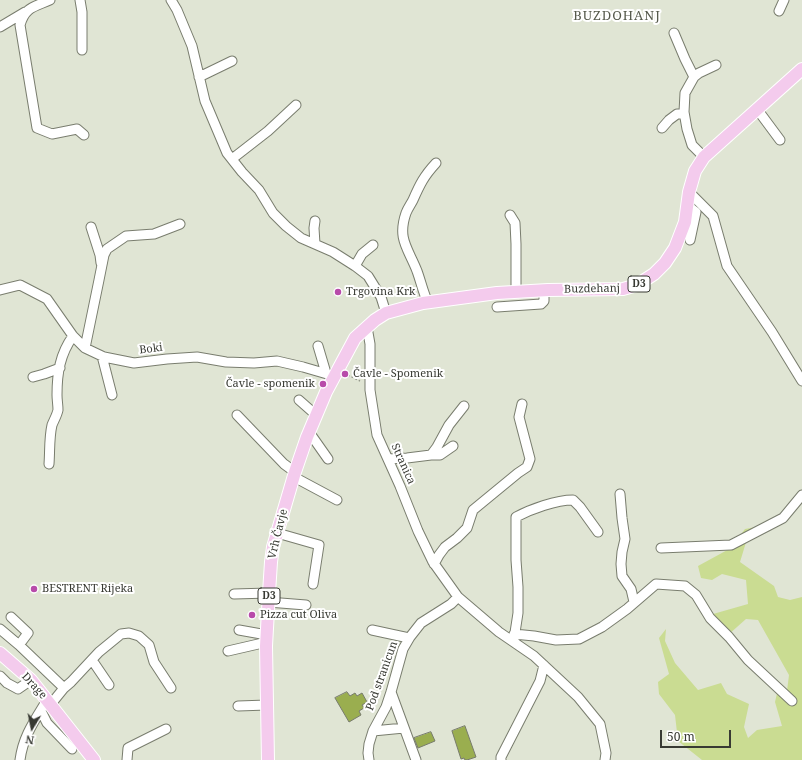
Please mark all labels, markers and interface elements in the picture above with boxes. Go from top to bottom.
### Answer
district label: BUZDOHANJ [573,8,661,24]
road number: D3 [628,276,650,292]
street label: Buzdehanj [564,282,620,296]
place label: Trgovina Krk [346,285,416,299]
marker: Trgovina Krk [333,287,343,297]
street label: Boki [139,341,163,357]
place label: Čavle - Spomenik [353,367,443,381]
marker: Čavle - Spomenik [340,369,350,379]
place label: Čavle - spomenik [226,377,315,391]
marker: Čavle - spomenik [318,379,328,389]
street label: Stranica [388,442,418,486]
street label: Vrh Čavje [265,508,291,560]
place label: BESTRENT Rijeka [42,582,133,596]
marker: BESTRENT Rijeka [29,584,39,594]
road number: D3 [258,588,280,604]
place label: Pizza cut Oliva [260,608,337,622]
marker: Pizza cut Oliva [247,610,257,620]
street label: Pod stranicun [363,640,401,712]
street label: Drage [19,670,49,702]
north arrow [12,708,52,748]
scale bar [662,722,733,748]
text: 50 m [667,728,695,745]
text: N [24,732,35,748]

